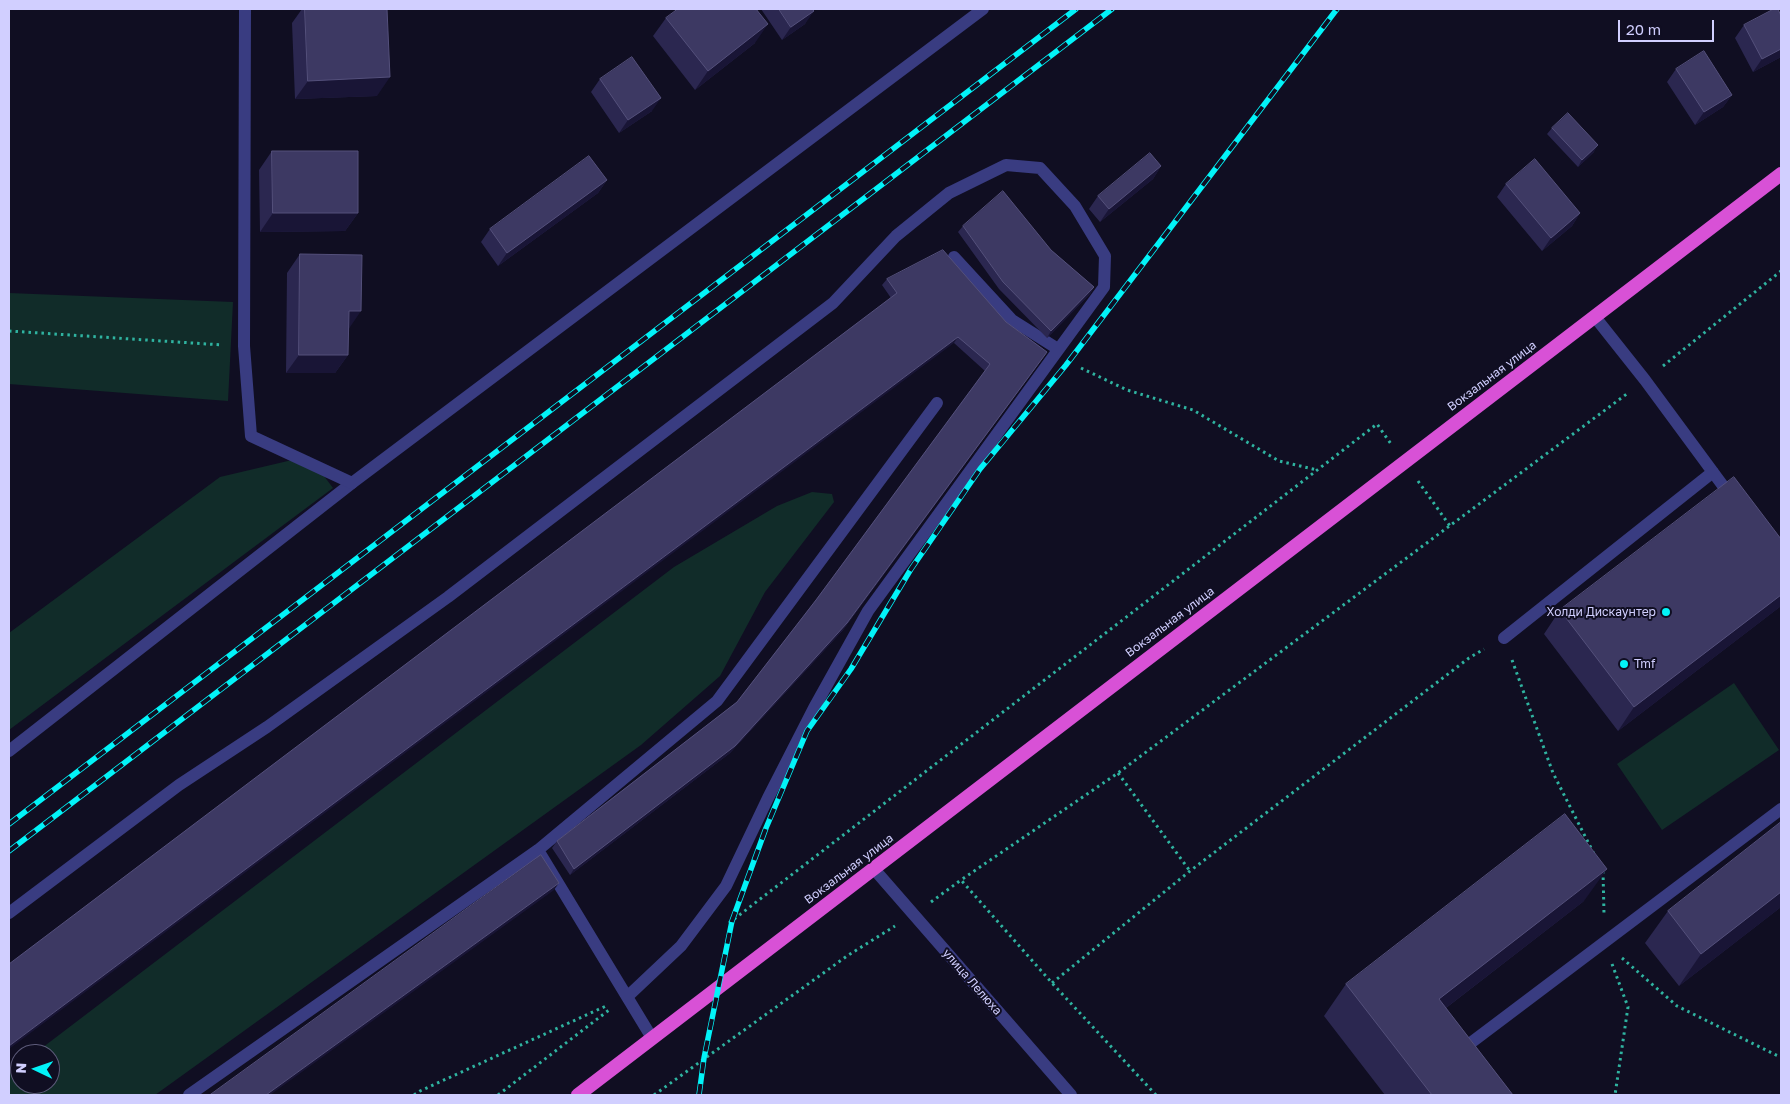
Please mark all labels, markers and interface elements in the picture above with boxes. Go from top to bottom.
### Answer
scale bar [1620,10,1716,42]
text: 20 m [1626,20,1661,38]
street label: Вокзальная улица [1445,338,1539,414]
street label: Вокзальная улица [1123,584,1217,660]
place label: Холди Дискаунтер [1547,605,1656,619]
marker: Холди Дискаунтер [1660,606,1672,618]
place label: Tmf [1634,657,1655,671]
marker: Tmf [1618,658,1630,670]
street label: Вокзальная улица [802,831,896,907]
street label: улица Лелюха [939,946,1005,1018]
north arrow [10,1044,60,1094]
text: N [12,1062,29,1074]

